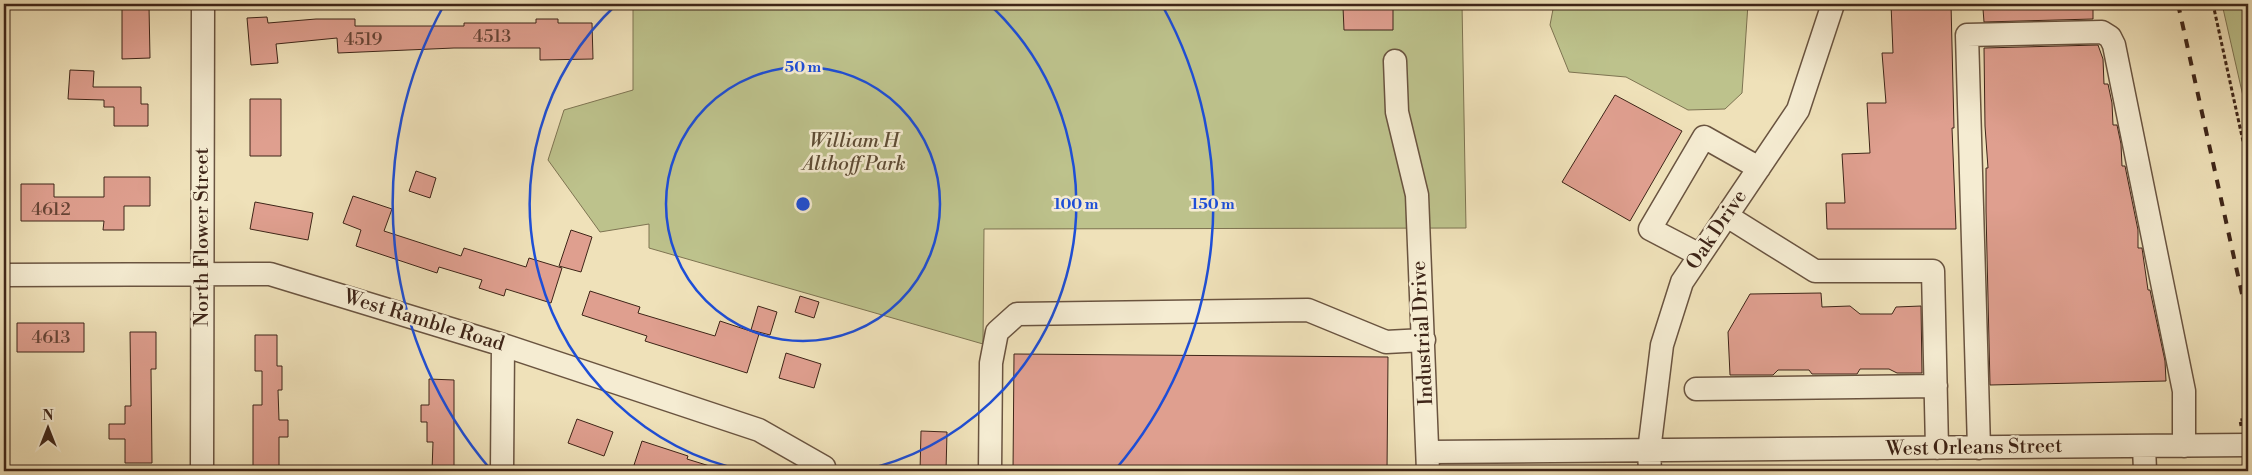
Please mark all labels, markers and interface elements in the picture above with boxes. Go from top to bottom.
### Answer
house number: 4513 [473,25,511,48]
house number: 4519 [344,28,382,51]
text: 50 m [785,58,821,77]
park label: William H Althoff Park [800,129,906,177]
street label: North Flower Street [190,147,215,327]
street label: Oak Drive [1681,185,1753,275]
centre of rings [794,195,812,213]
text: 100 m [1054,195,1099,214]
text: 150 m [1191,195,1235,214]
house number: 4612 [31,198,71,221]
street label: Industrial Drive [1407,260,1439,406]
street label: West Ramble Road [340,284,508,358]
house number: 4613 [32,326,70,349]
north arrow [22,402,72,452]
text: N [42,407,54,425]
street label: West Orleans Street [1885,434,2062,462]

